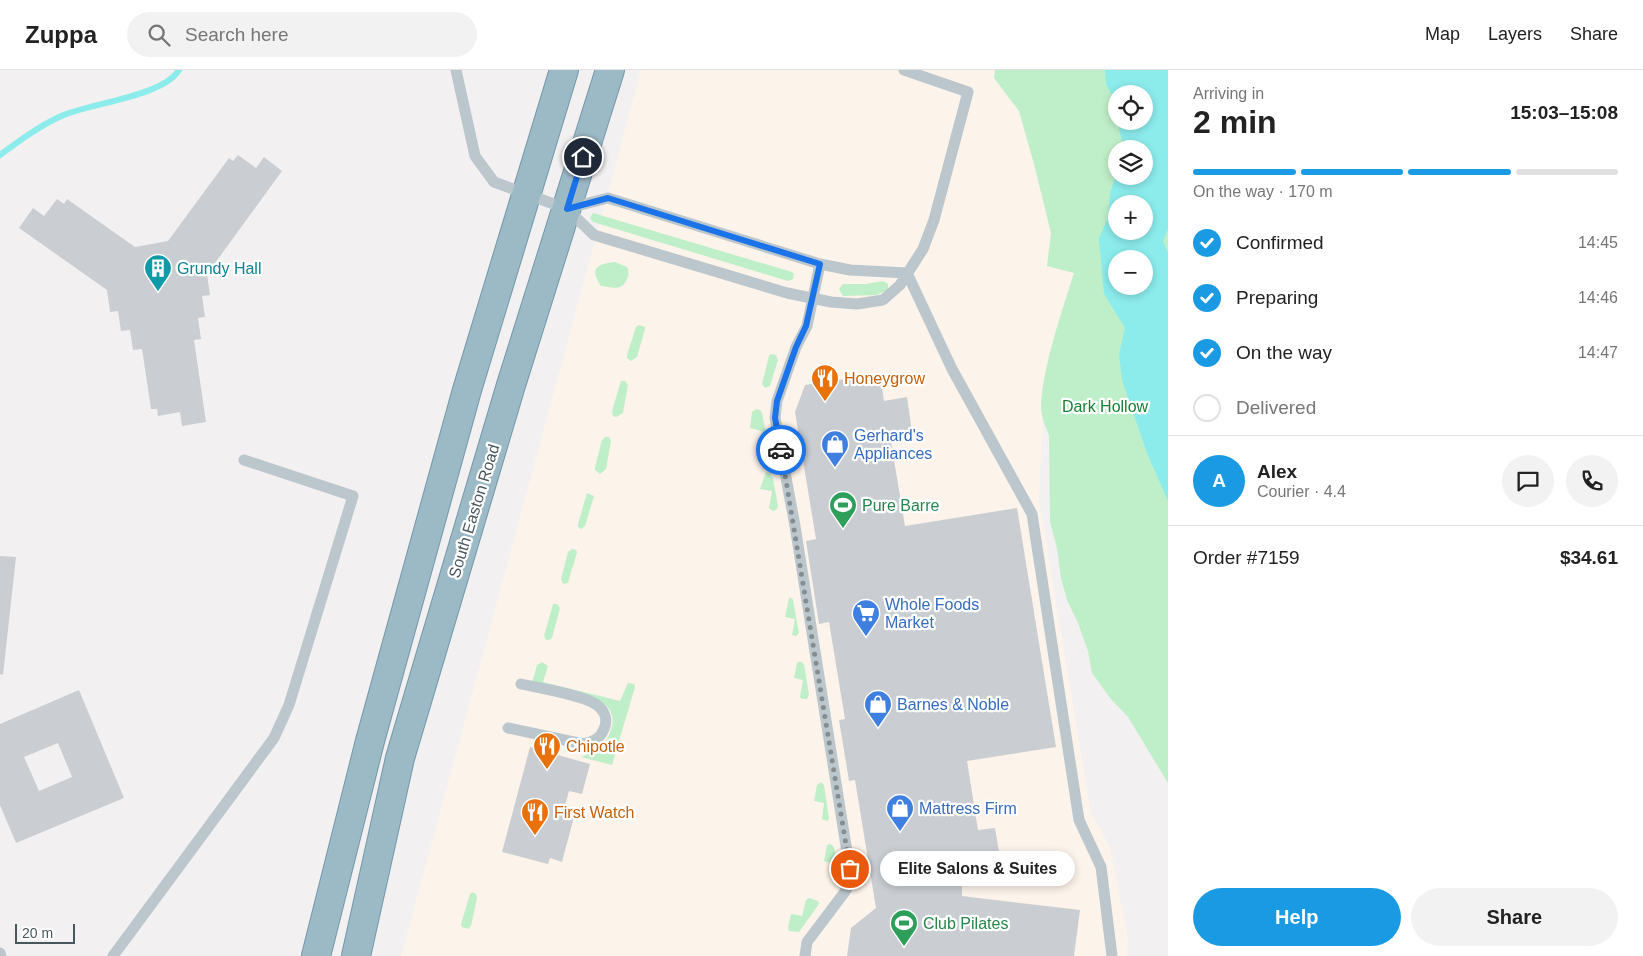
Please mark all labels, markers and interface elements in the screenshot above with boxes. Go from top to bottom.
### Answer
search box [127,12,477,57]
text: Zuppa [25,21,97,48]
icon: search [145,21,173,49]
text: Search here [185,24,289,45]
text: Map [1425,24,1460,44]
text: Layers [1488,24,1542,44]
text: Share [1570,24,1618,44]
map controls [1108,85,1153,295]
button: locate [1108,85,1153,130]
text: Arriving in [1193,85,1264,102]
text: 15:03–15:08 [1510,102,1618,123]
text: 2 min [1193,104,1277,140]
pin [562,136,604,178]
button: layers [1108,140,1153,185]
icon: home [569,143,597,171]
text: On the way · 170 m [1193,183,1333,200]
button: + [1108,195,1153,240]
icon: check [1193,229,1221,257]
text: Confirmed [1236,232,1324,253]
text: 14:45 [1578,234,1618,251]
button: − [1108,250,1153,295]
building icon: Grundy Hall [143,253,173,292]
place label: Grundy Hall [177,260,261,277]
icon: check [1193,284,1221,312]
text: Preparing [1236,287,1318,308]
text: 14:46 [1578,289,1618,306]
icon: check [1193,339,1221,367]
text: On the way [1236,342,1332,363]
text: 14:47 [1578,344,1618,361]
restaurant icon: Honeygrow [810,363,840,402]
place label: Honeygrow [844,370,925,387]
text: Delivered [1236,397,1316,418]
park label: Dark Hollow [1062,398,1149,415]
courier [756,425,806,475]
place label: Gerhard's Appliances [854,427,932,462]
shop icon: Gerhard's Appliances [820,429,850,468]
icon: car [767,436,795,464]
street label: South Easton Road [446,442,502,580]
button: chat [1502,455,1554,507]
button: phone [1566,455,1618,507]
text: Alex [1257,461,1297,482]
text: A [1212,470,1226,491]
text: Courier · 4.4 [1257,483,1346,500]
sports icon: Pure Barre [828,490,858,529]
place label: Pure Barre [862,497,939,514]
text: Order #7159 [1193,547,1300,568]
text: $34.61 [1560,547,1618,568]
place label: Whole Foods Market [885,596,979,631]
supermarket icon: Whole Foods Market [851,598,881,637]
shop icon: Barnes & Noble [863,689,893,728]
place label: Barnes & Noble [897,696,1009,713]
restaurant icon: Chipotle [532,731,562,770]
place label: Chipotle [566,738,625,755]
shop icon: Mattress Firm [885,793,915,832]
restaurant icon: First Watch [520,797,550,836]
place label: Mattress Firm [919,800,1017,817]
place label: First Watch [554,804,634,821]
pin [829,848,871,890]
callout: Elite Salons & Suites [880,852,1075,886]
icon: bag [836,855,864,883]
text: Elite Salons & Suites [898,860,1057,877]
button: Help [1193,888,1401,946]
button: Share [1411,888,1618,946]
sports icon: Club Pilates [889,908,919,947]
place label: Club Pilates [923,915,1008,932]
scale bar [15,921,75,944]
text: 20 m [22,925,53,941]

